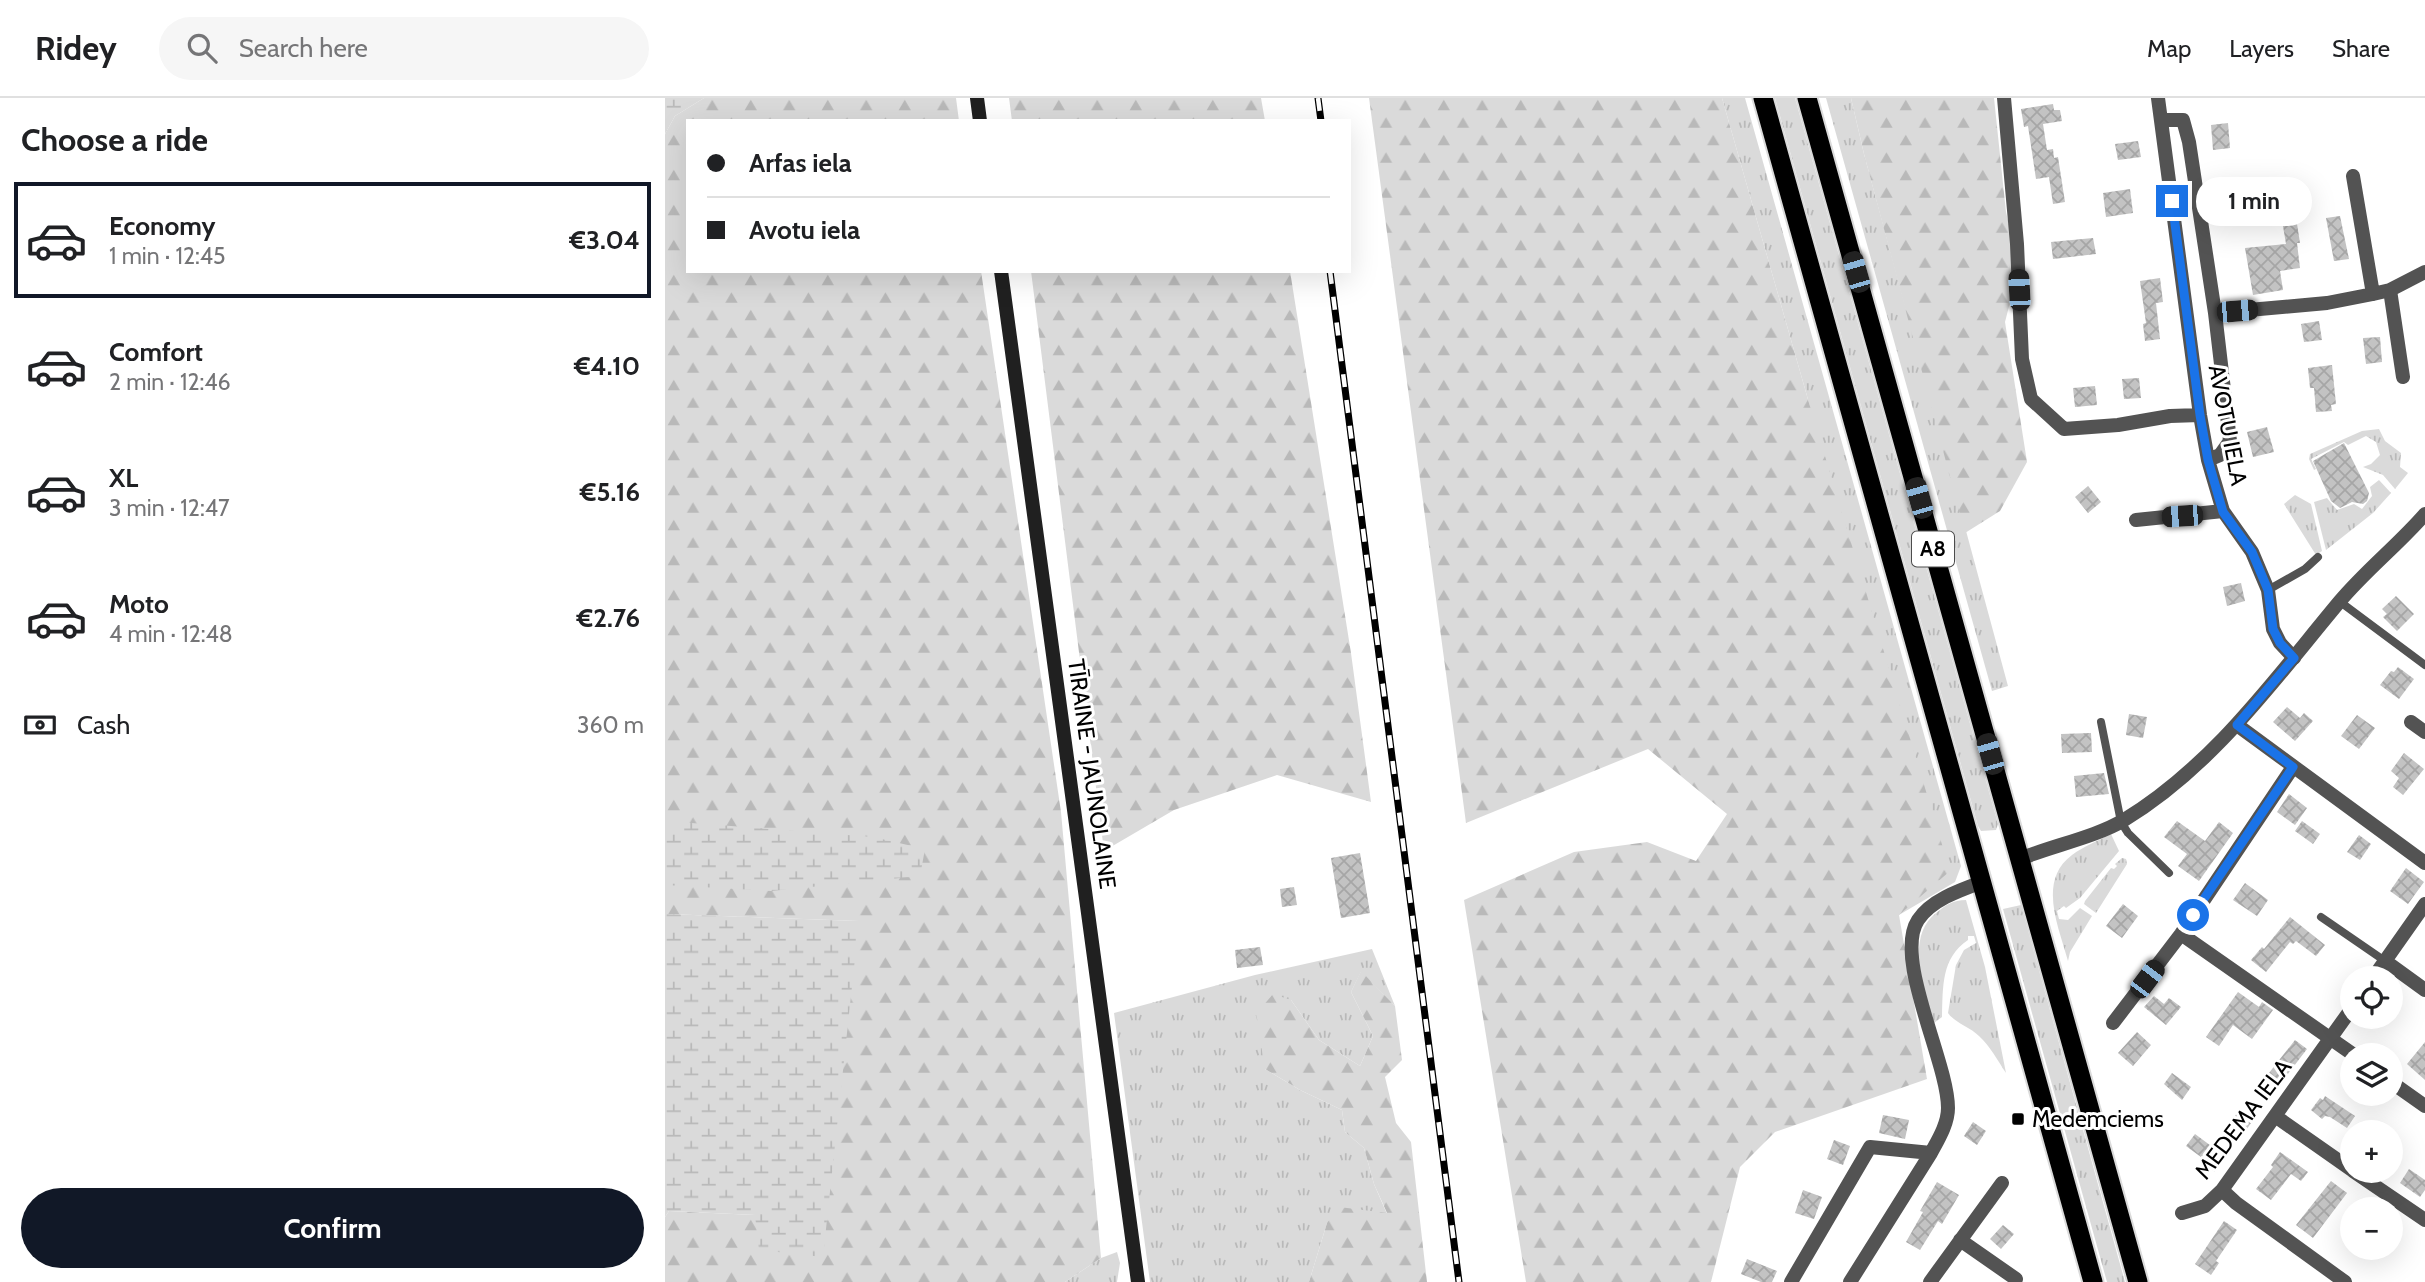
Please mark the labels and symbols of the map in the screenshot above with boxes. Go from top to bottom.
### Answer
callout: 1 min [2197,176,2312,226]
route end [2156,185,2188,217]
car [1841,249,1872,295]
car [2008,268,2031,312]
car [2216,299,2259,323]
street label: AVOTU IELA [2203,362,2253,488]
car [1904,475,1935,521]
car [2161,504,2204,528]
road number: A8 [1912,532,1954,566]
street label: TĪRAINE - JAUNOLAINE [1062,657,1122,891]
car [1975,731,2006,777]
route start [2177,899,2209,931]
car [2126,956,2169,1002]
street label: MEDEMA IELA [2189,1053,2297,1185]
place label: Medemciems [2032,1105,2164,1133]
marker: Medemciems [2010,1111,2026,1127]

